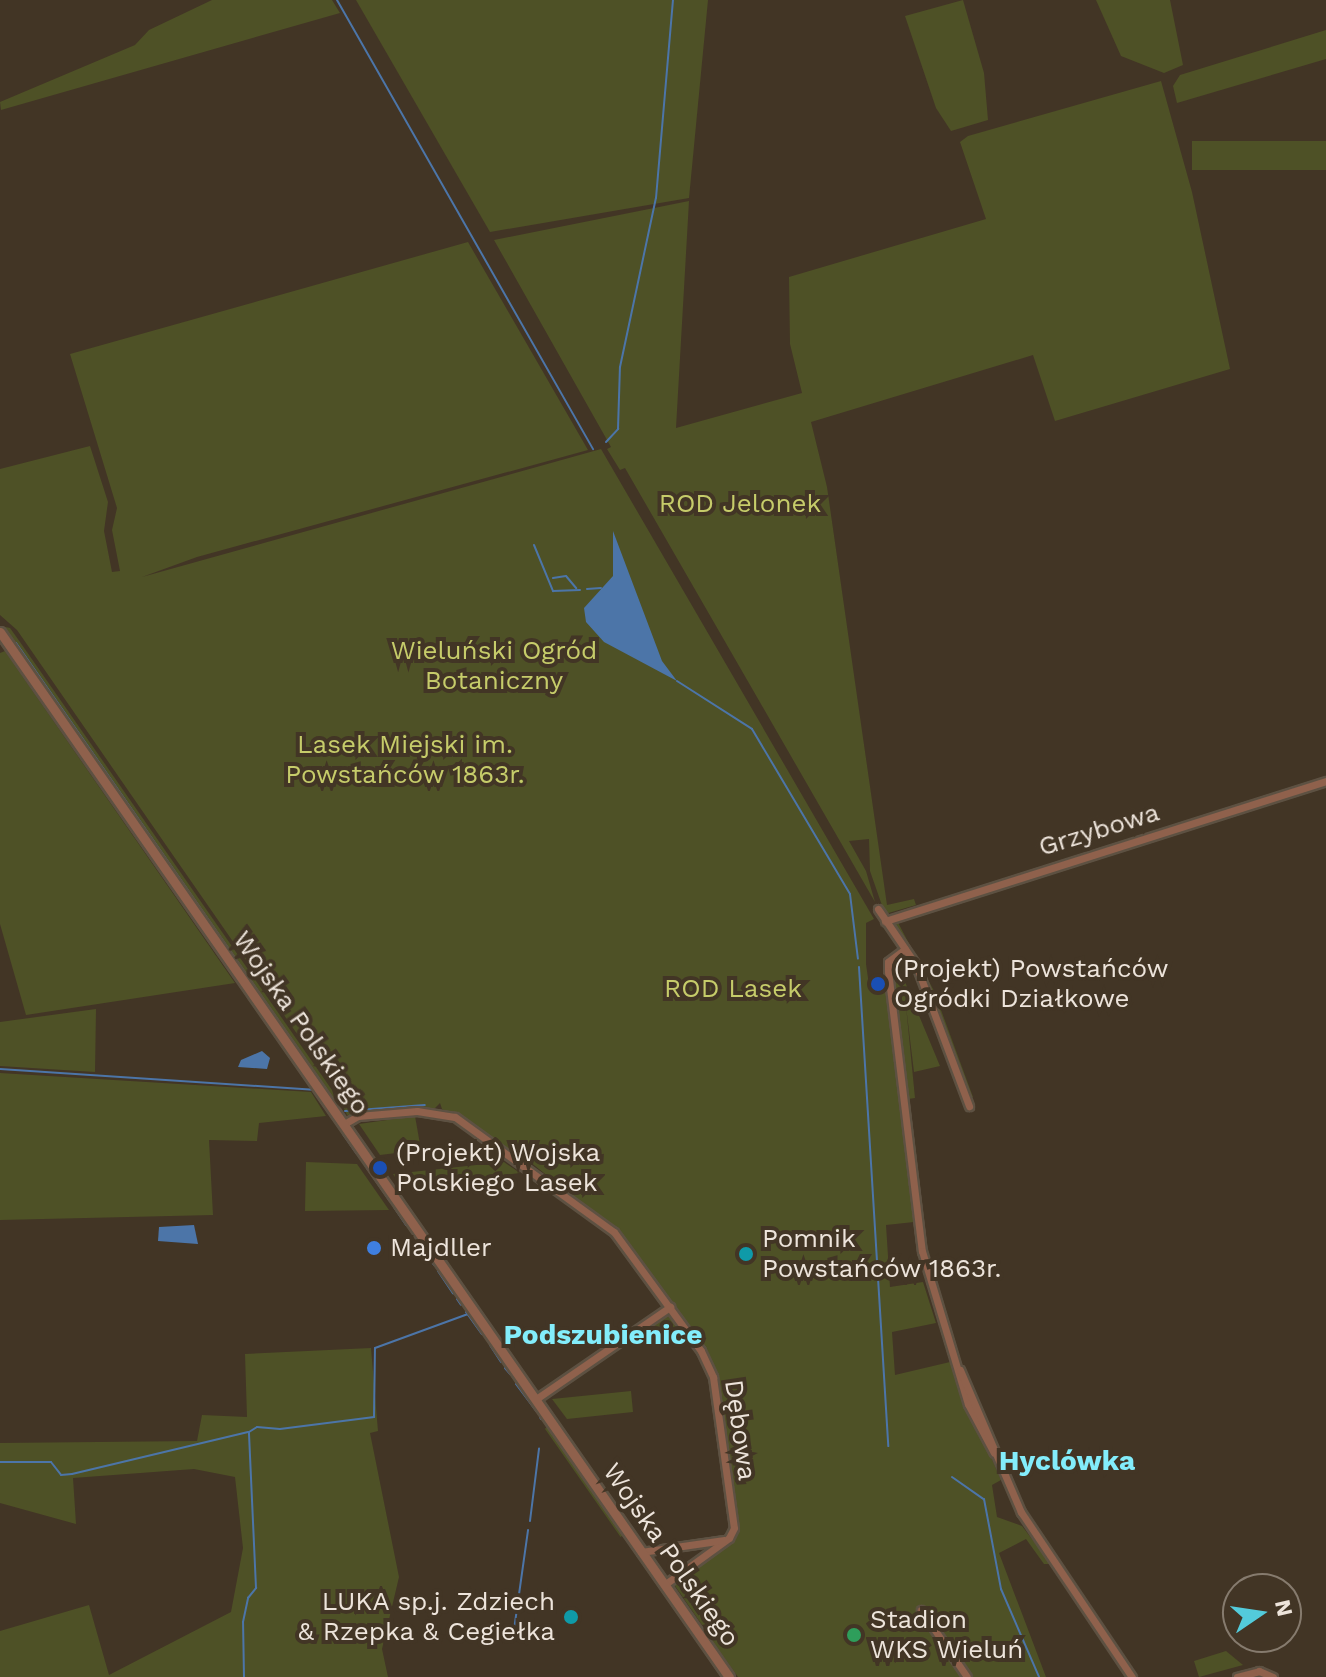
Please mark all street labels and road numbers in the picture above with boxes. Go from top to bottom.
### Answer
street label: Grzybowa [1035,797,1163,863]
street label: Wojska Polskiego [226,925,376,1121]
street label: Dębowa [717,1378,763,1482]
street label: Wojska Polskiego [596,1457,746,1653]

